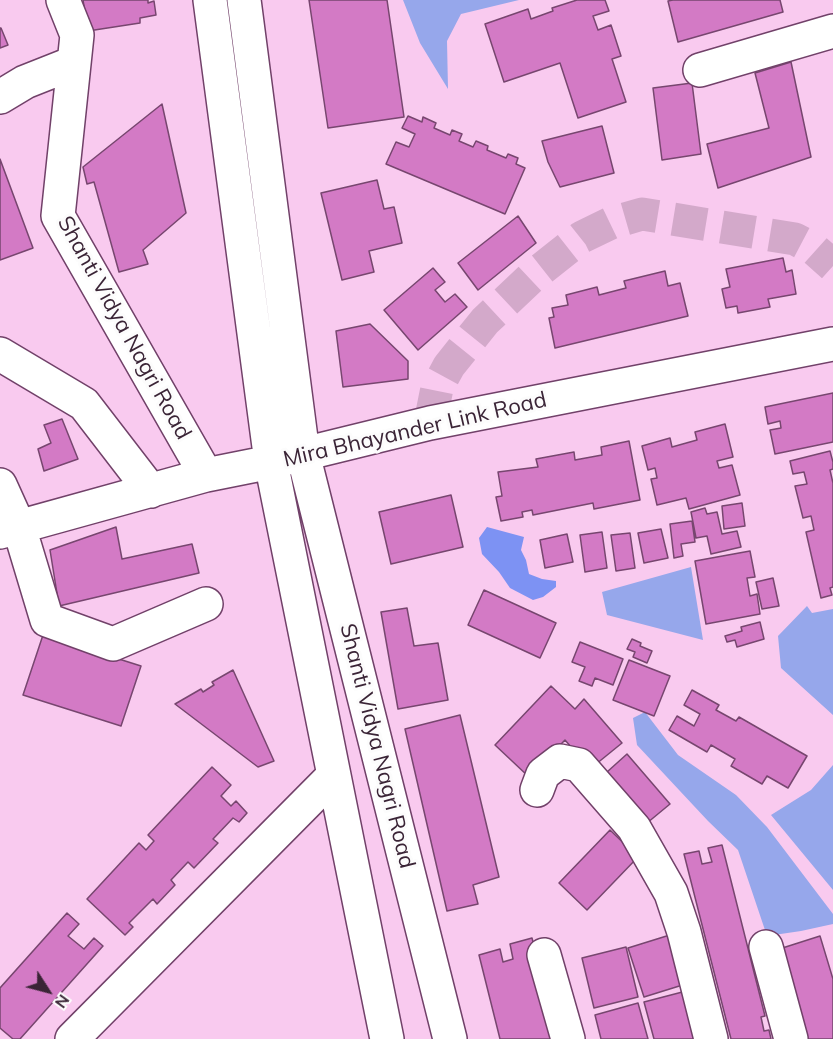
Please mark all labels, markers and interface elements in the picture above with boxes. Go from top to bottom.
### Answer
street label: Shanti Vidya Nagri Road [52,212,196,444]
street label: Mira Bhayander Link Road [281,387,549,473]
street label: Shanti Vidya Nagri Road [334,621,420,871]
north arrow [18,961,78,1021]
text: N [51,991,74,1012]

